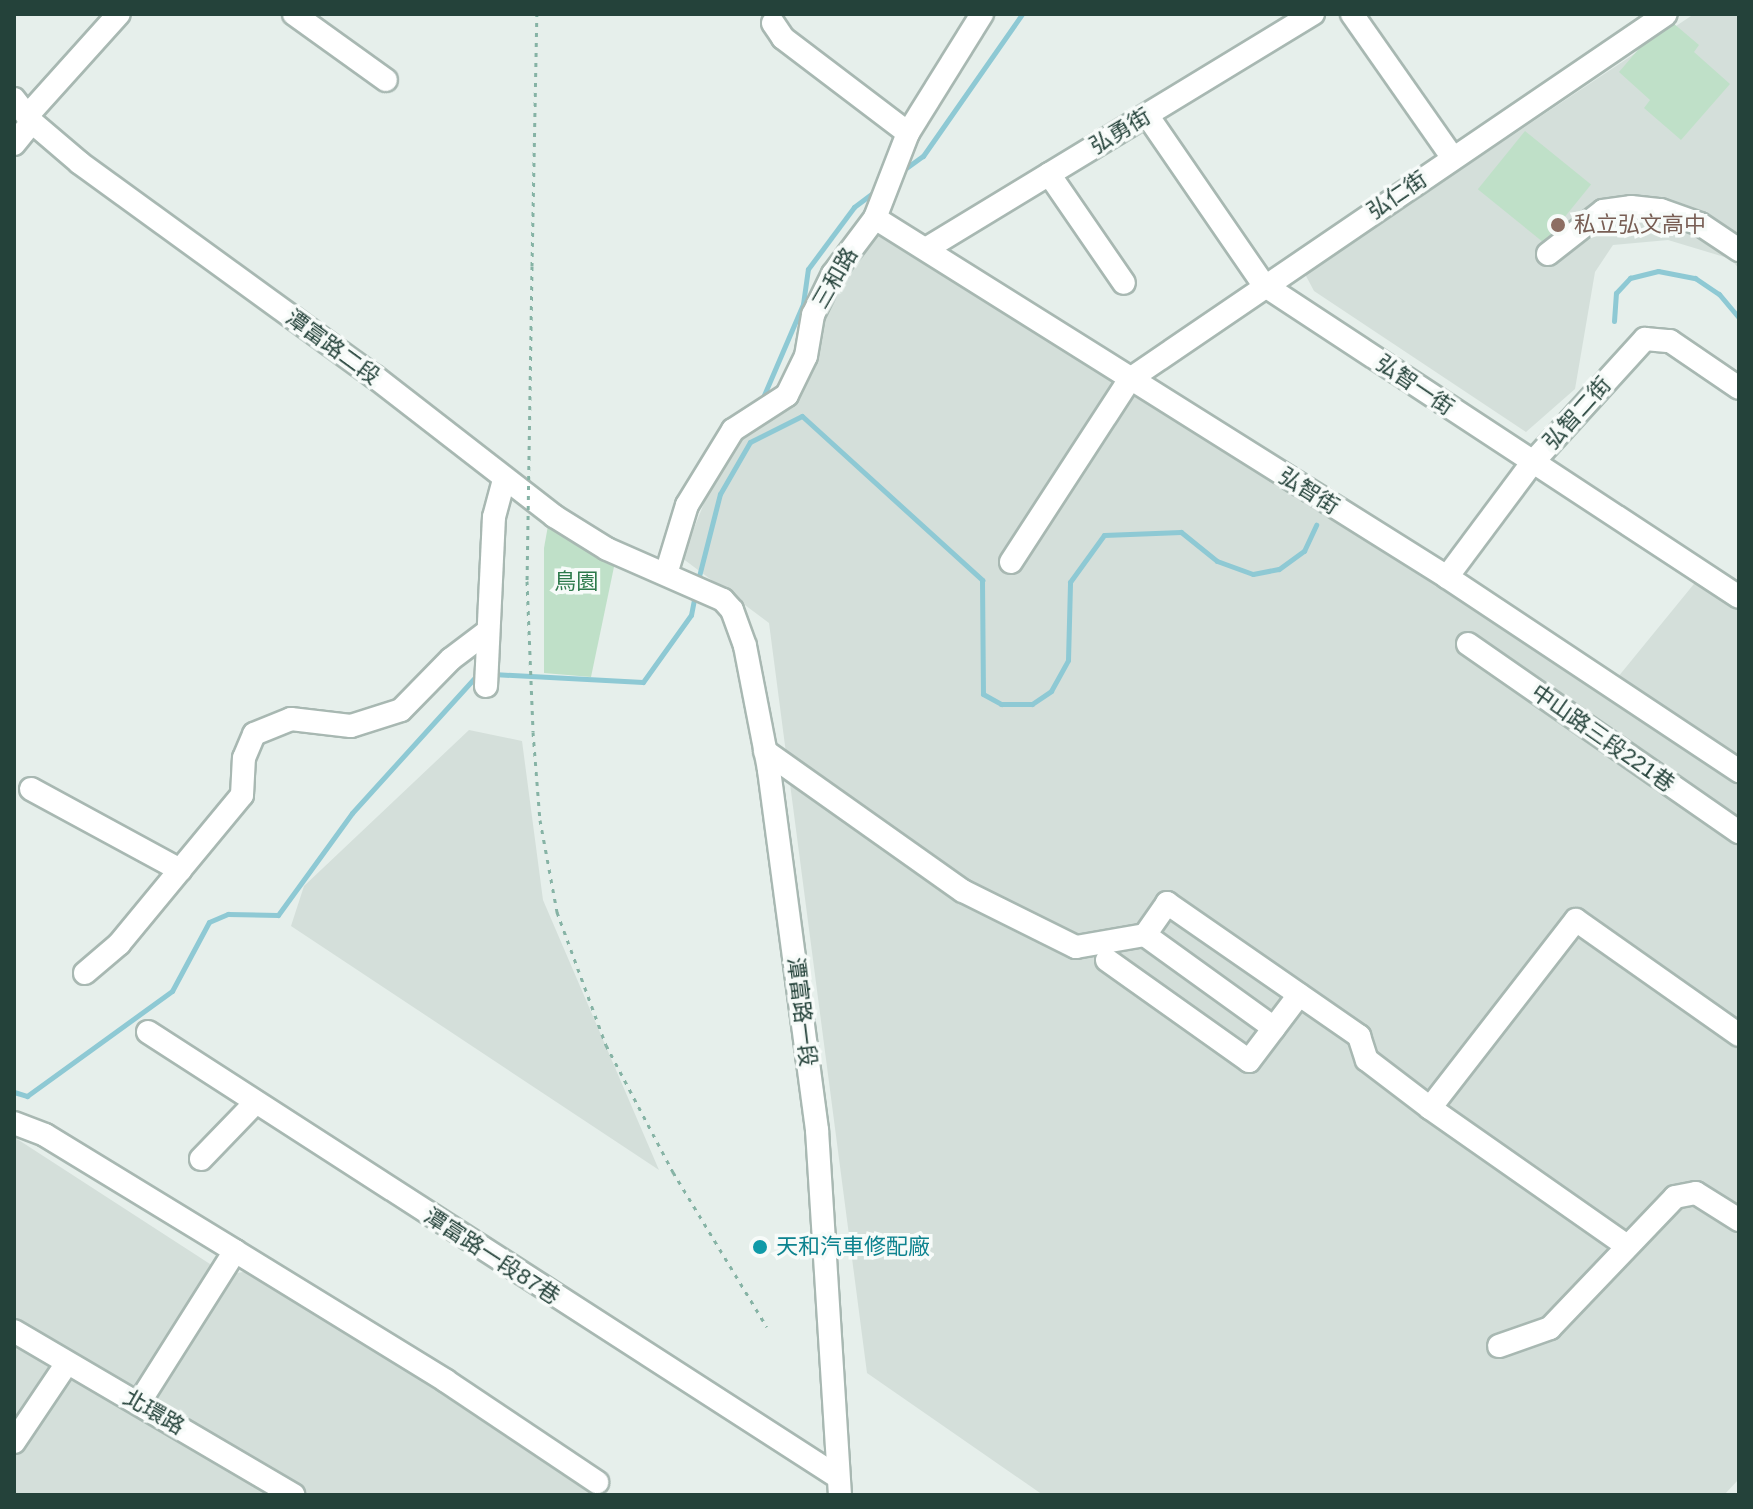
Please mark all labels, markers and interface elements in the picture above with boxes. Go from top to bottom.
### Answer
street label: 弘勇街 [1085,103,1155,159]
street label: 弘仁街 [1362,166,1432,224]
place label: 私立弘文高中 [1574,212,1706,238]
marker: 私立弘文高中 [1549,216,1567,234]
street label: 三和路 [807,243,863,313]
street label: 潭富路二段 [281,304,385,390]
street label: 弘智一街 [1371,349,1459,421]
street label: 弘智二街 [1538,371,1616,455]
street label: 弘智街 [1274,462,1344,520]
park label: 鳥園 [554,569,598,595]
street label: 中山路三段221巷 [1526,679,1680,797]
street label: 潭富路一段 [782,956,822,1068]
street label: 潭富路一段87巷 [419,1202,565,1310]
place label: 天和汽車修配廠 [776,1234,930,1260]
marker: 天和汽車修配廠 [751,1238,769,1256]
street label: 北環路 [119,1384,189,1440]

